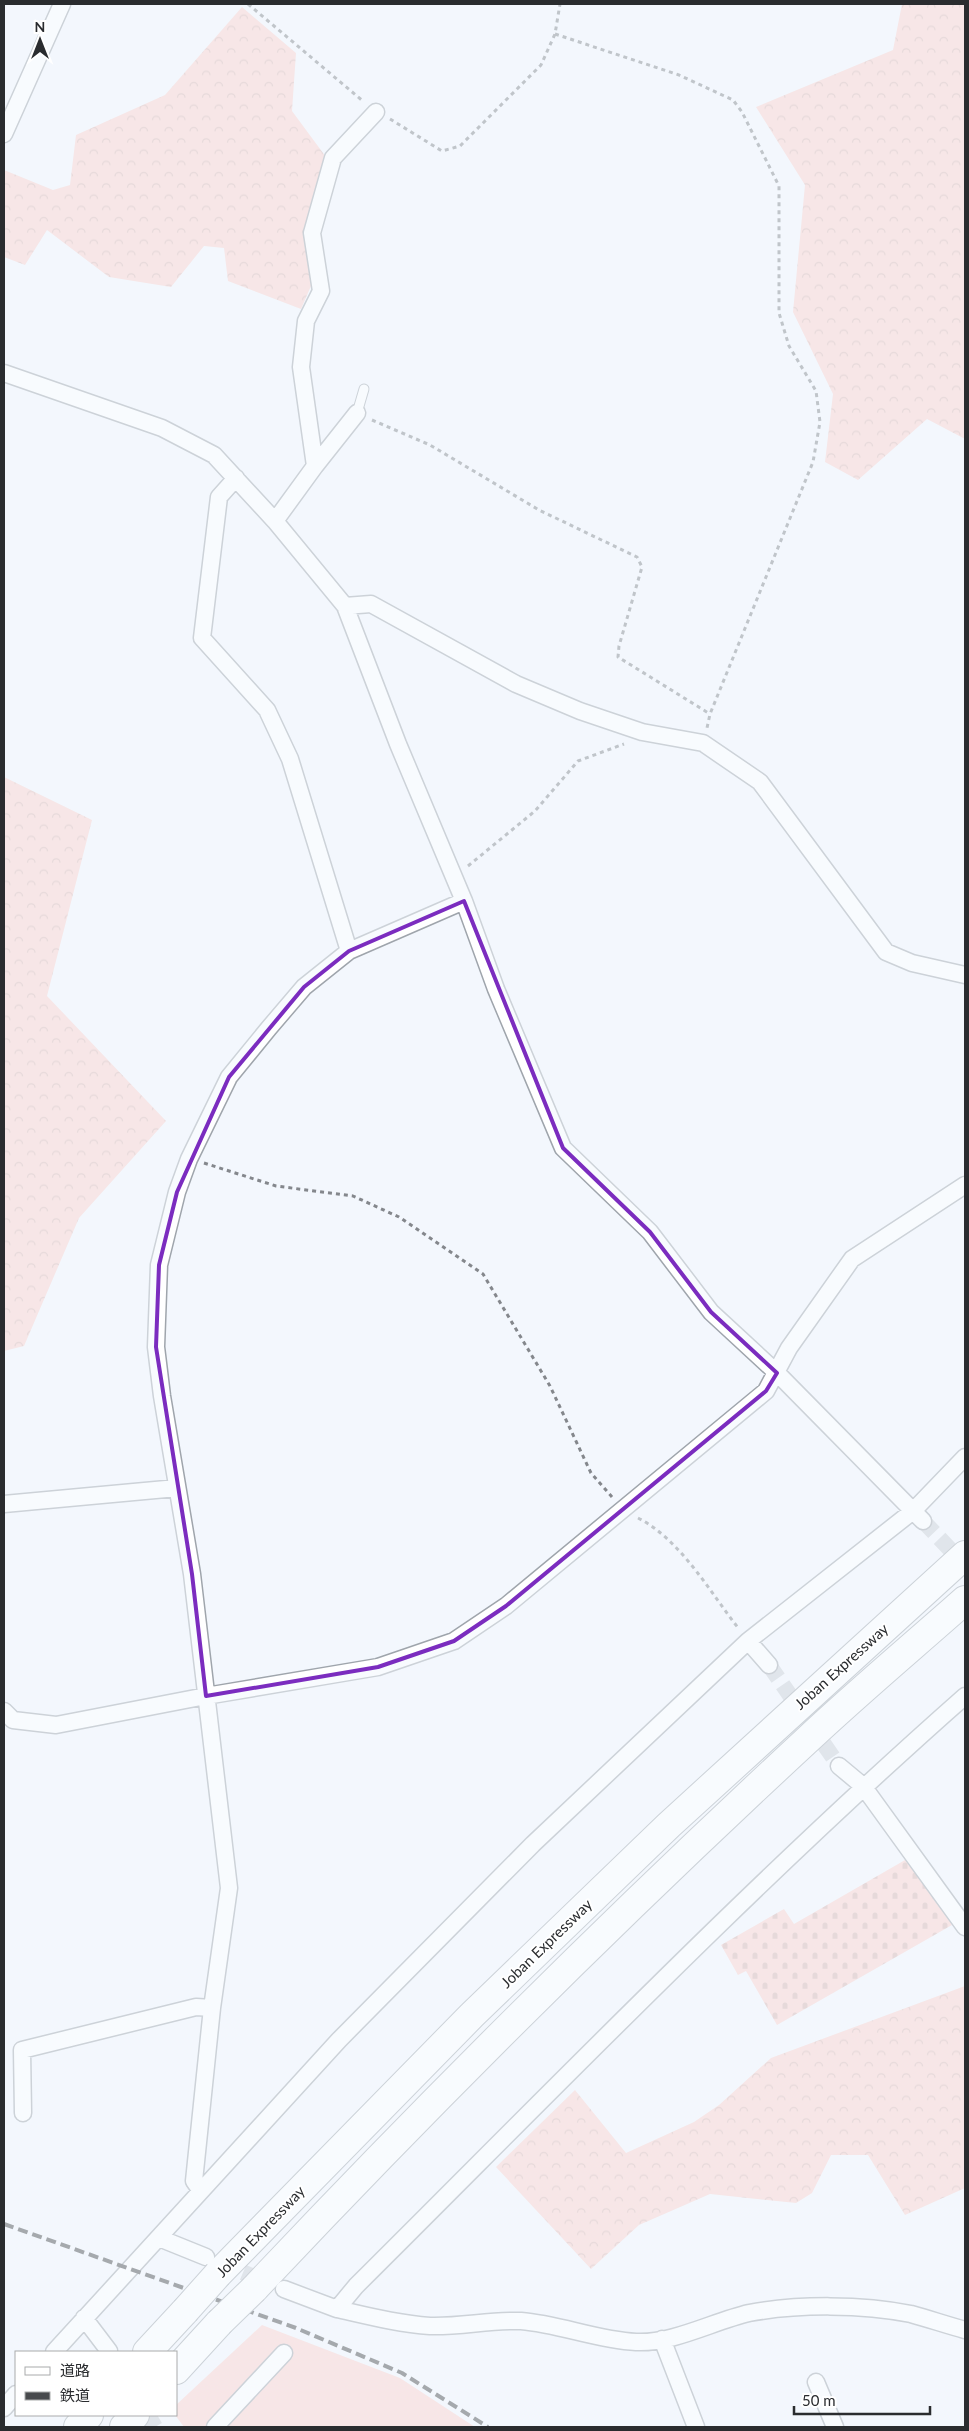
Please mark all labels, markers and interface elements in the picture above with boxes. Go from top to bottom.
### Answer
north arrow [15,15,65,65]
text: N [35,18,45,35]
street label: Joban Expressway [790,1619,892,1713]
street label: Joban Expressway [497,1895,596,1991]
street label: Joban Expressway [212,2181,308,2280]
legend [15,2351,178,2416]
text: 道路 [60,2361,90,2379]
scale bar [794,2384,930,2416]
text: 鉄道 [60,2386,90,2404]
text: 50 m [802,2391,836,2409]

